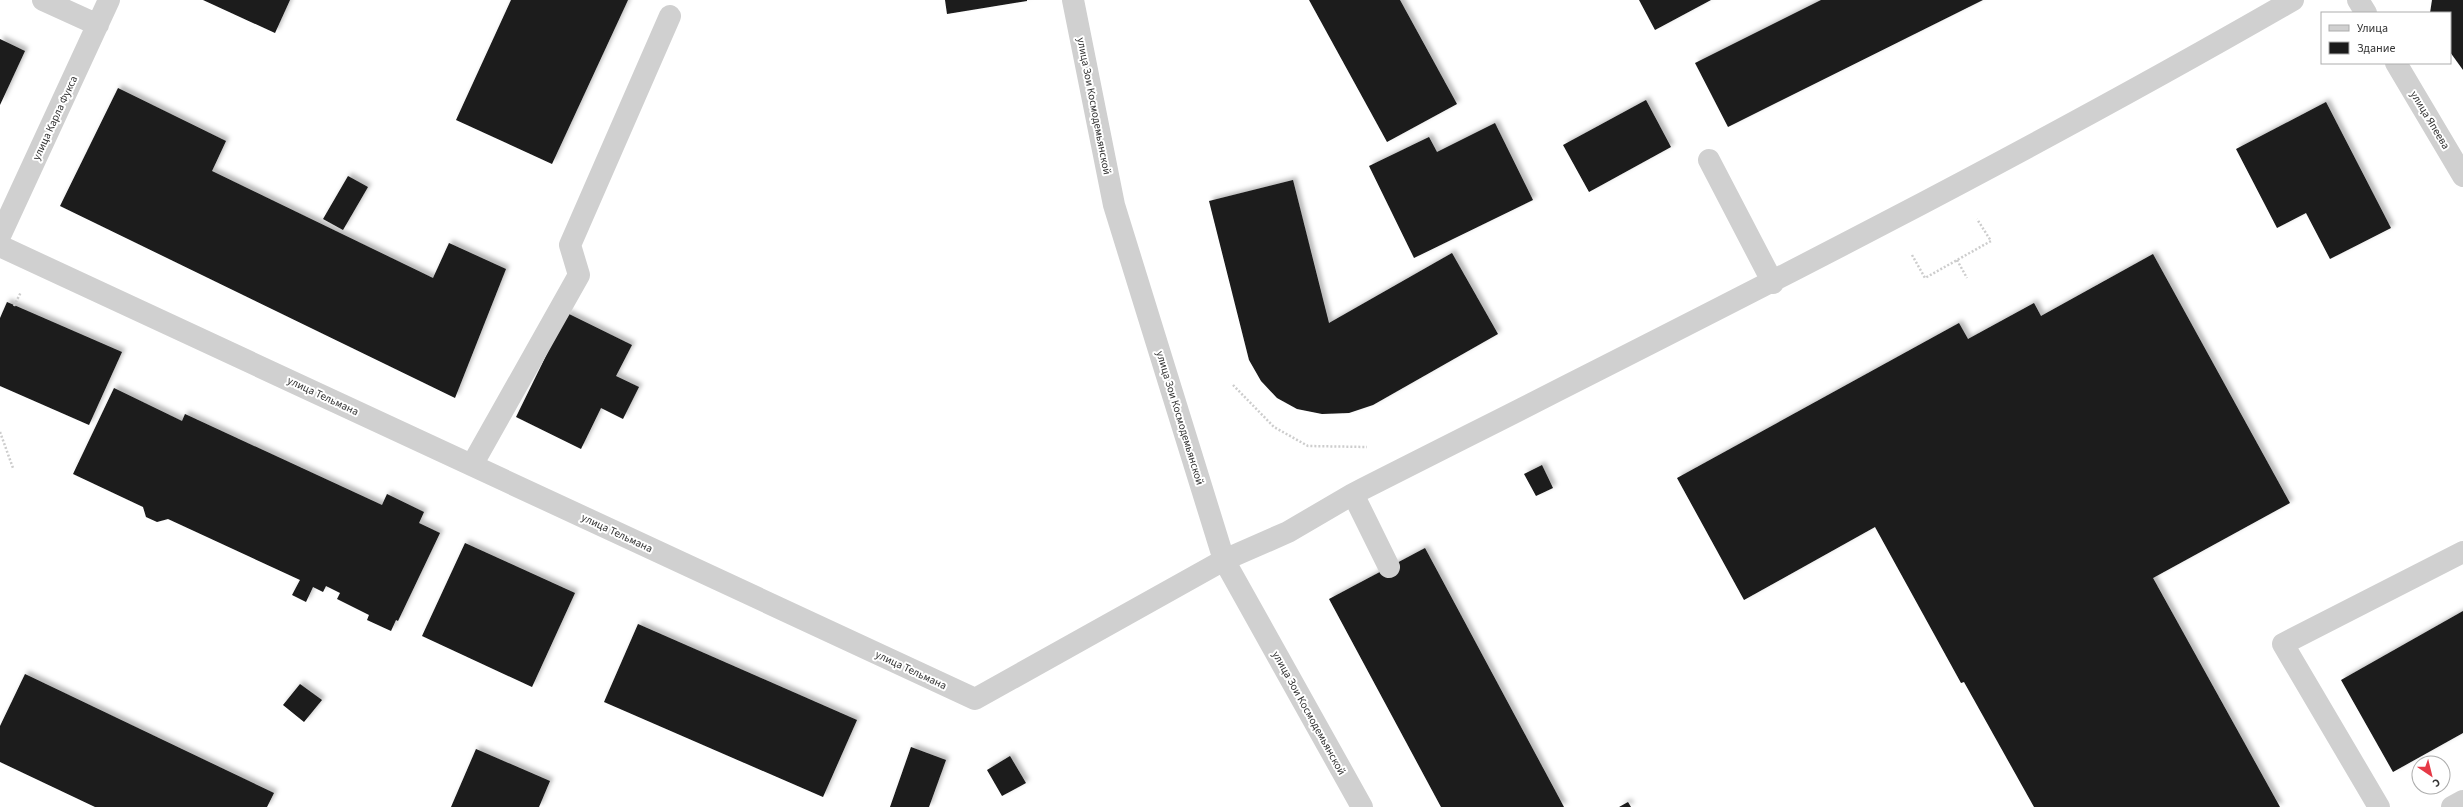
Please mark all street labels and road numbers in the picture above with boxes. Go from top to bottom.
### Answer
street label: улица Зои Космодемьянской [1073,36,1115,176]
street label: улица Карла Фукса [29,73,81,163]
street label: улица Япеева [2407,88,2453,152]
street label: улица Зои Космодемьянской [1152,349,1208,487]
street label: улица Тельмана [285,373,361,419]
street label: улица Тельмана [579,510,655,556]
street label: улица Тельмана [873,647,949,693]
street label: улица Зои Космодемьянской [1269,648,1349,778]

